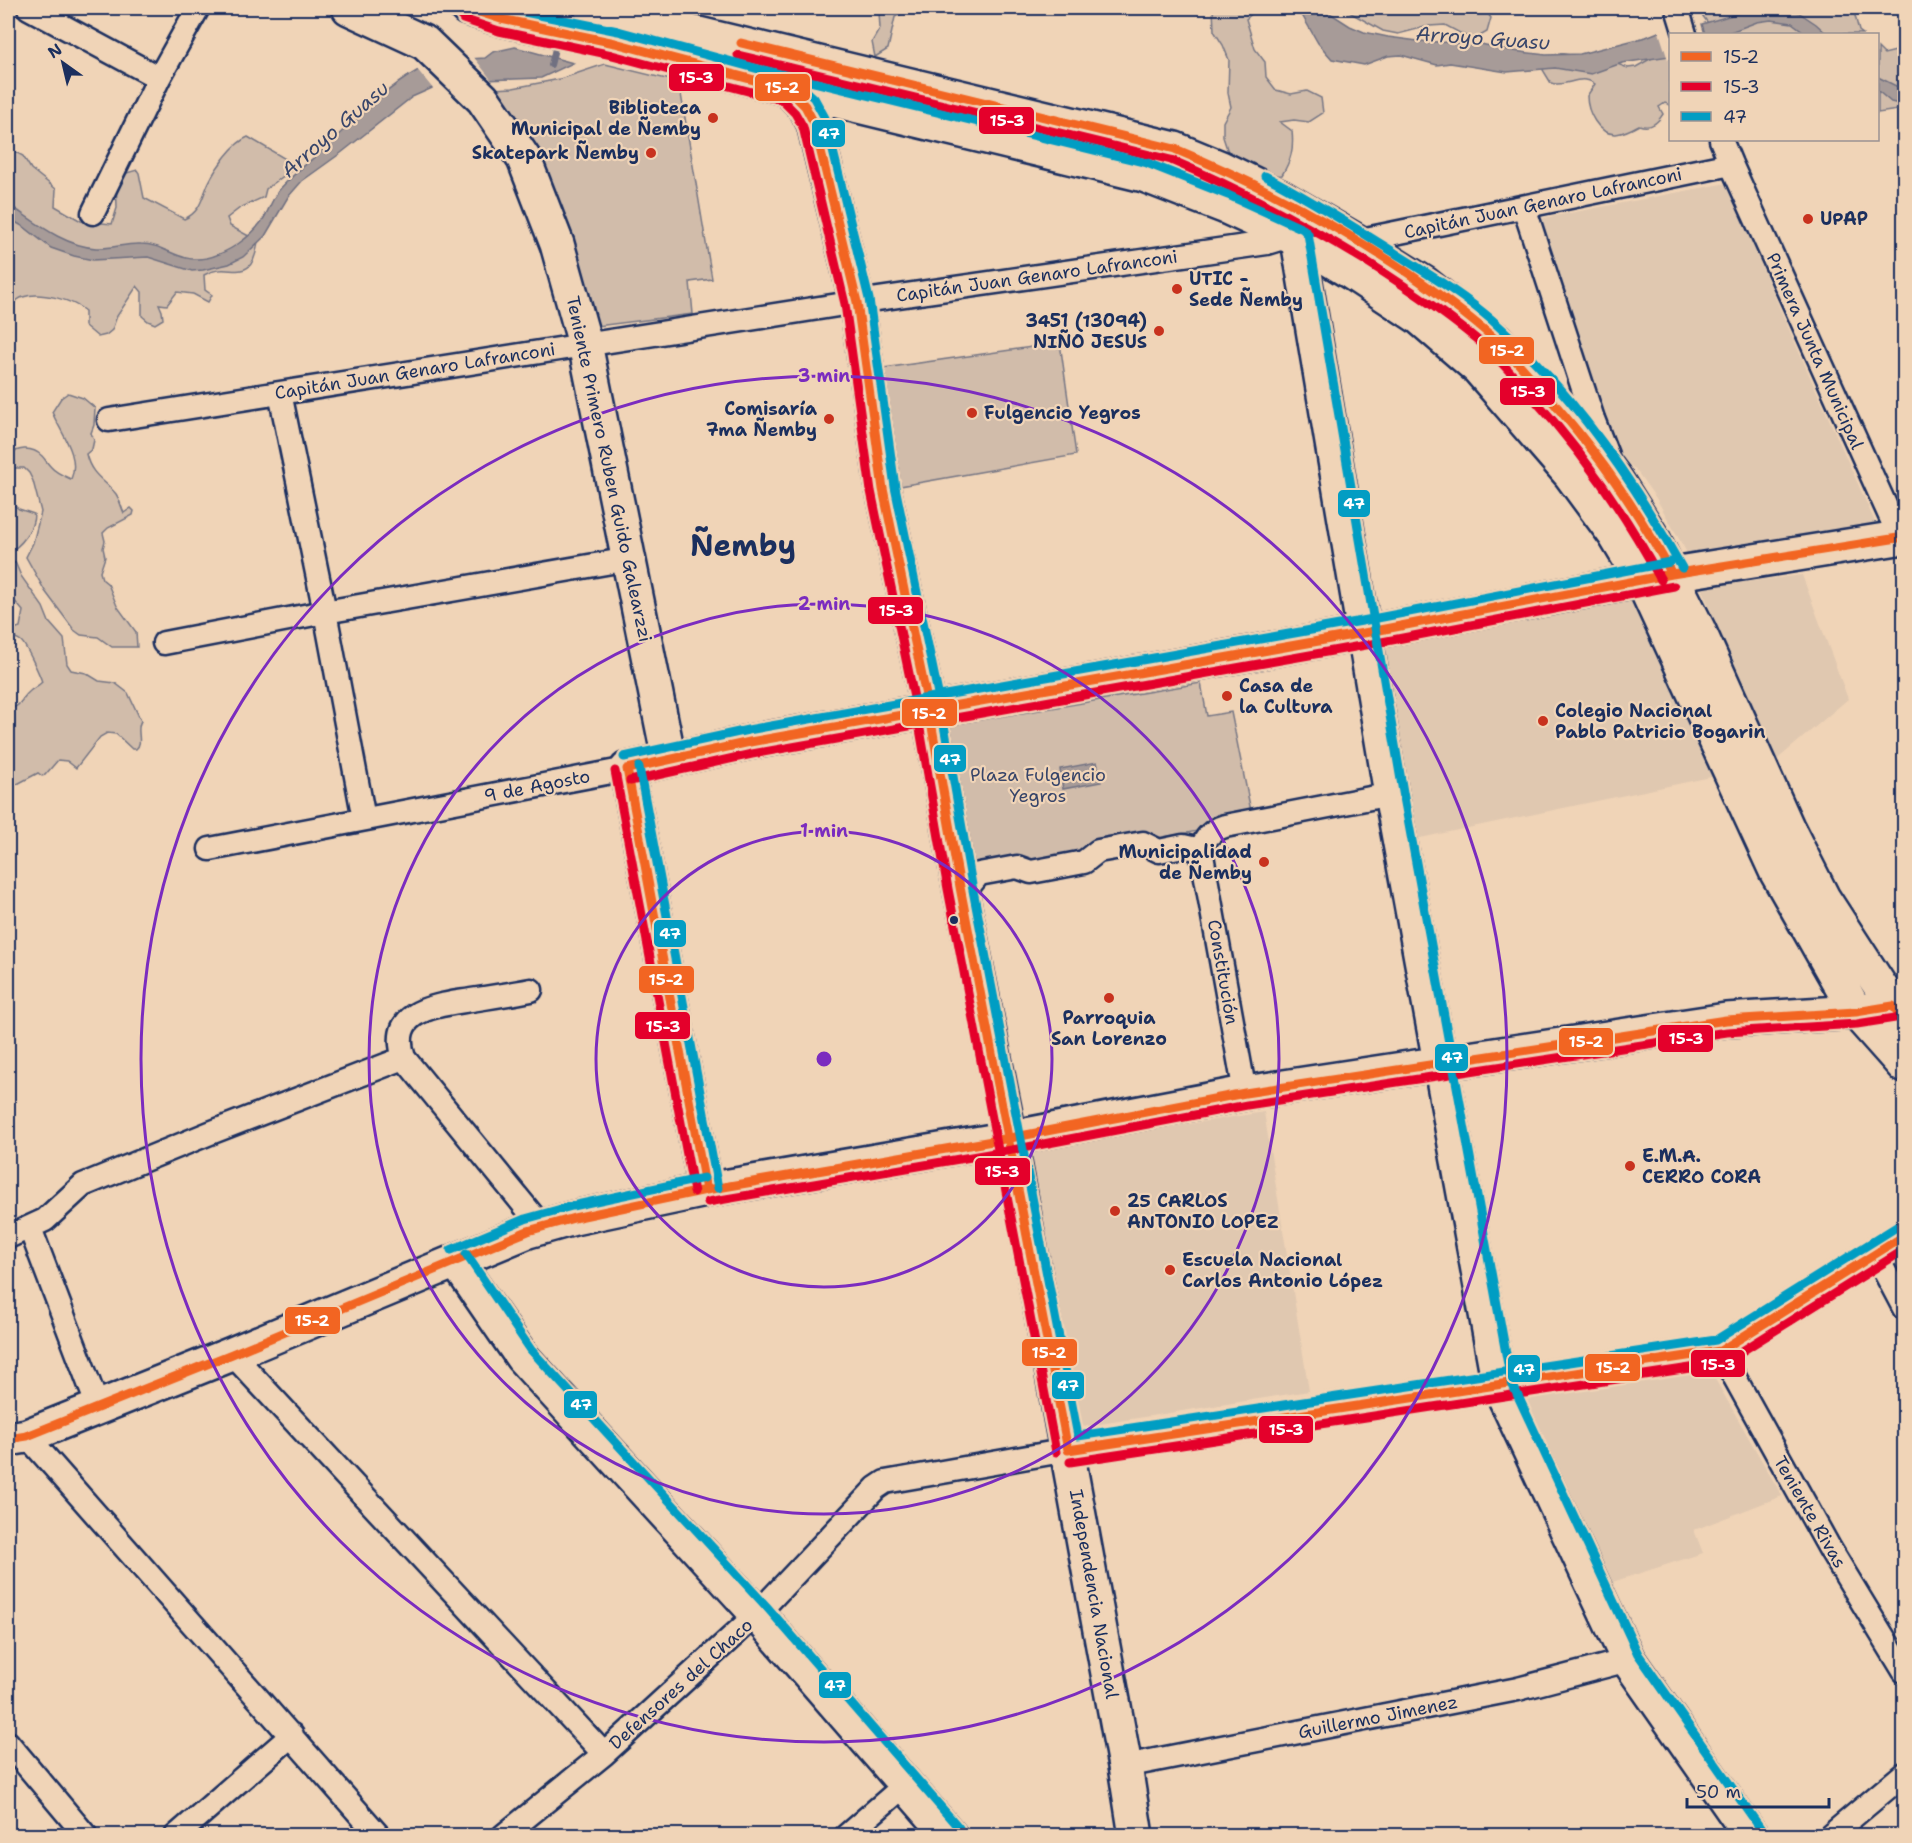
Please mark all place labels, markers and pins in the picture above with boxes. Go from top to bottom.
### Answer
place label: Biblioteca Municipal de Ñemby [511,96,702,141]
marker: Biblioteca Municipal de Ñemby [706,111,720,125]
place label: Skatepark Ñemby [472,140,639,165]
marker: Skatepark Ñemby [644,146,658,160]
place label: UPAP [1820,207,1868,231]
marker: UPAP [1801,212,1815,226]
place label: UTIC - Sede Ñemby [1189,267,1303,312]
marker: UTIC - Sede Ñemby [1170,282,1184,296]
place label: 3451 (13094) NIÑO JESUS [1025,309,1147,354]
marker: 3451 (13094) NIÑO JESUS [1152,324,1166,338]
place label: Comisaría 7ma Ñemby [706,397,818,442]
place label: Fulgencio Yegros [984,401,1141,425]
marker: Fulgencio Yegros [965,406,979,420]
marker: Comisaría 7ma Ñemby [822,412,836,426]
place label: Casa de la Cultura [1239,674,1333,719]
marker: Casa de la Cultura [1220,689,1234,703]
place label: Colegio Nacional Pablo Patricio Bogarin [1555,699,1765,744]
marker: Colegio Nacional Pablo Patricio Bogarin [1536,714,1550,728]
place label: Municipalidad de Ñemby [1118,840,1252,885]
marker: Municipalidad de Ñemby [1257,855,1271,869]
unlabelled marker [948,914,960,926]
marker: Parroquia San Lorenzo [1102,991,1116,1005]
place label: Parroquia San Lorenzo [1051,1006,1167,1051]
centre of rings [814,1049,834,1069]
place label: E.M.A. CERRO CORA [1642,1144,1761,1189]
marker: E.M.A. CERRO CORA [1623,1159,1637,1173]
place label: 25 CARLOS ANTONIO LOPEZ [1127,1189,1279,1234]
marker: 25 CARLOS ANTONIO LOPEZ [1108,1204,1122,1218]
place label: Escuela Nacional Carlos Antonio López [1182,1248,1383,1293]
marker: Escuela Nacional Carlos Antonio López [1163,1263,1177,1277]

